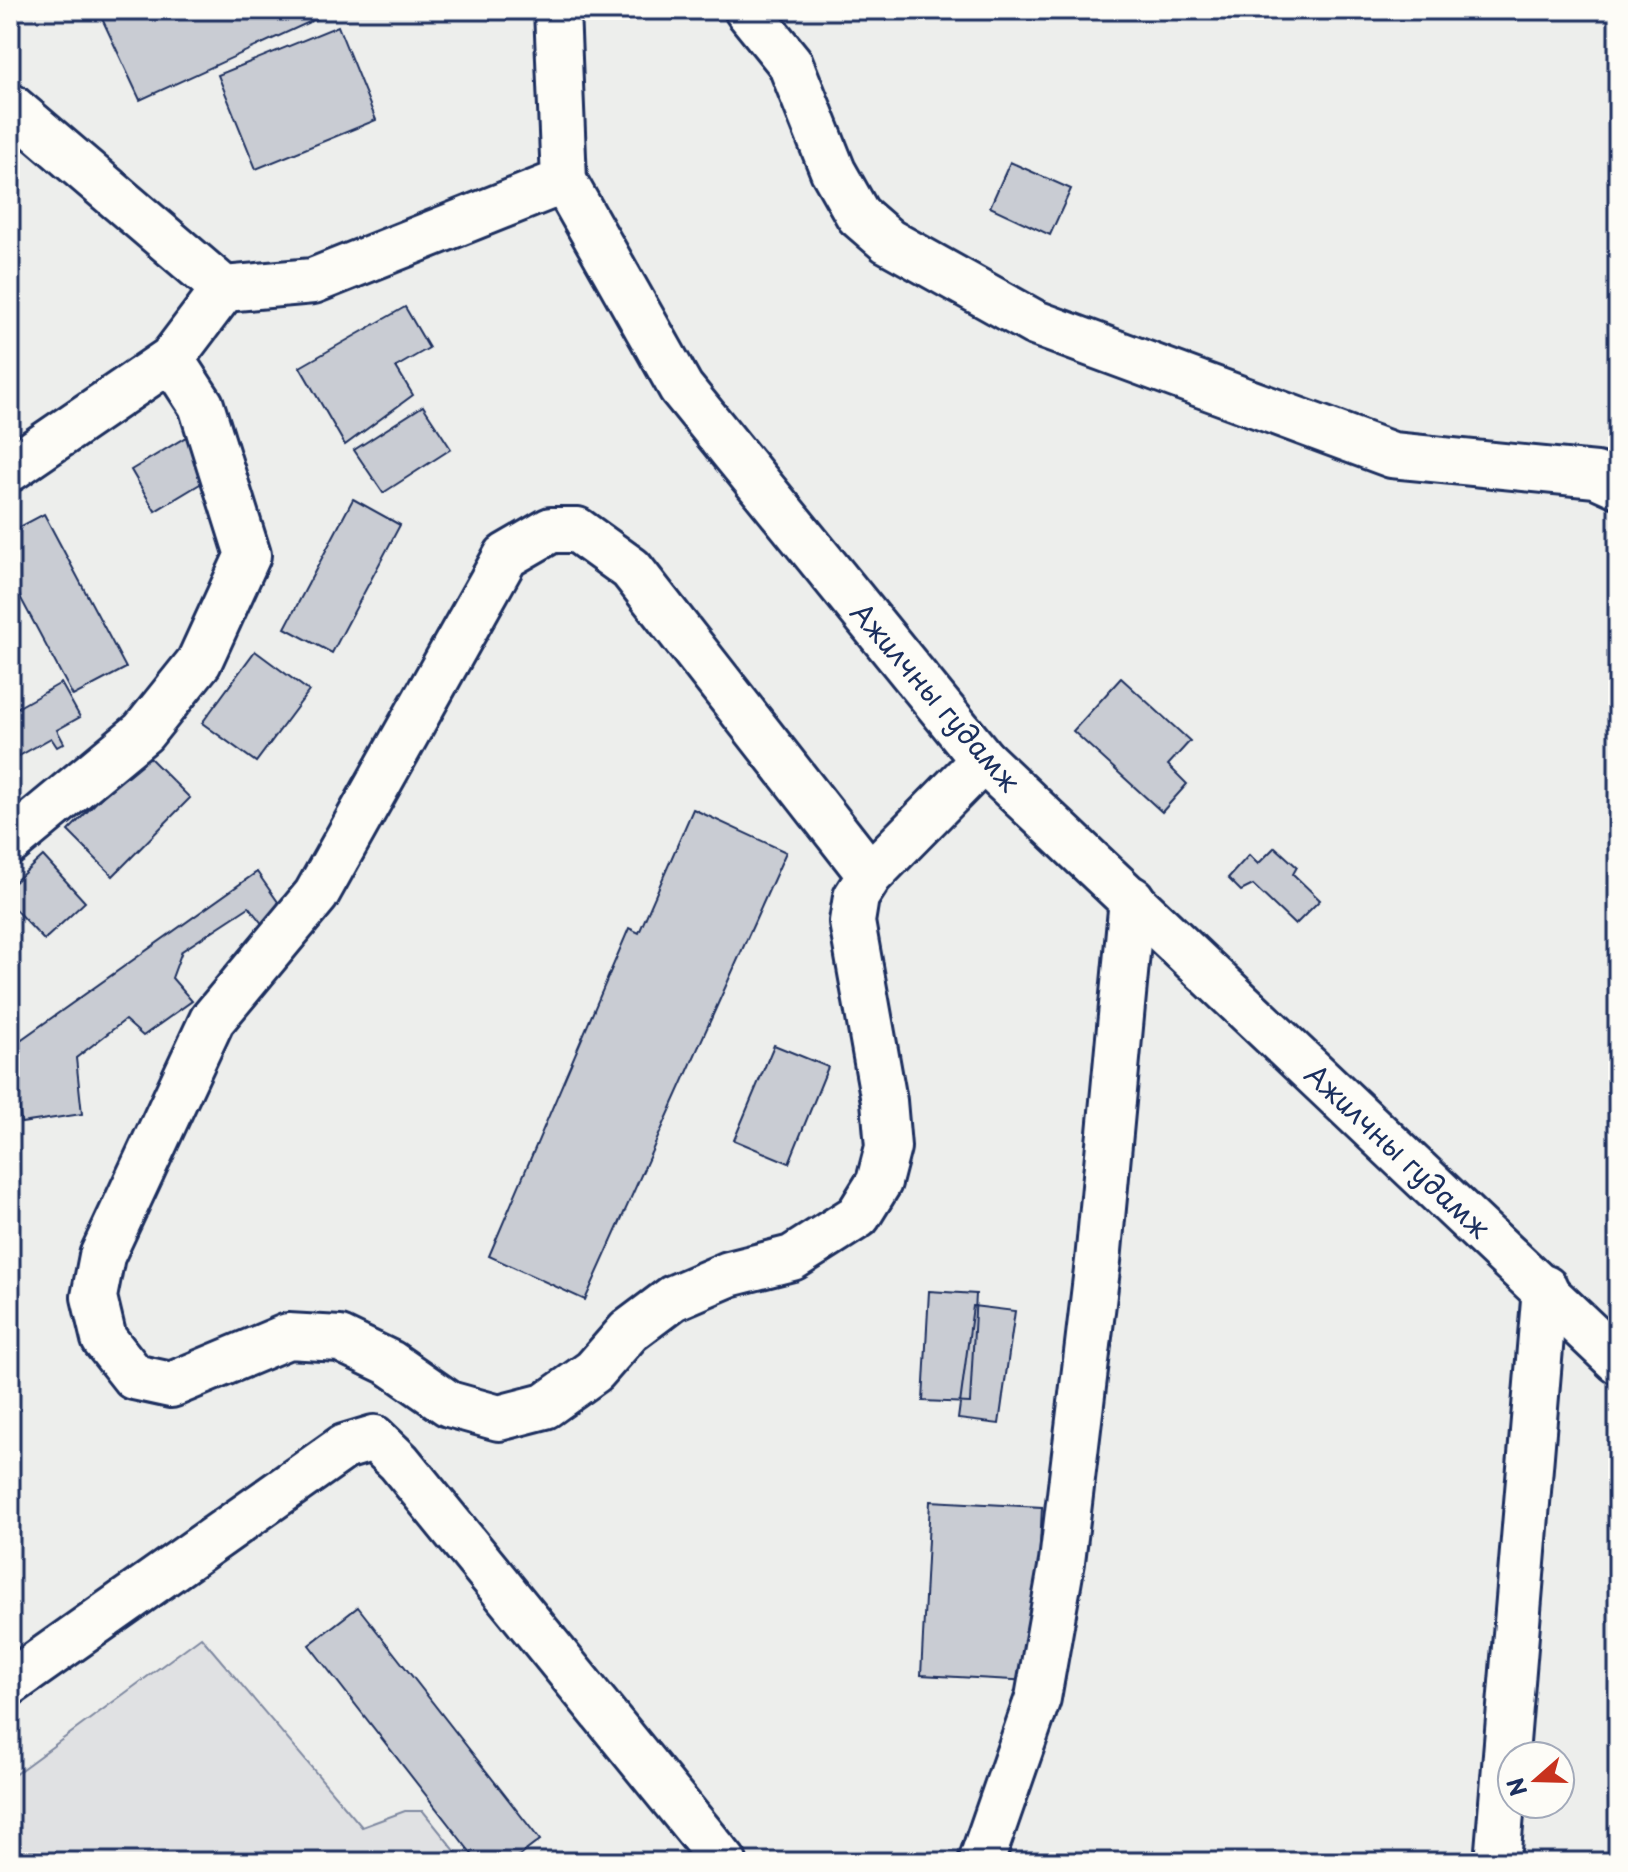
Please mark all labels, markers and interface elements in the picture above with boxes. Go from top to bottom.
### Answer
street label: Ажилчны гудамж [841,592,1031,801]
street label: Ажилчны гудамж [1296,1053,1501,1248]
north arrow [1496,1740,1576,1820]
text: N [1497,1774,1534,1801]

